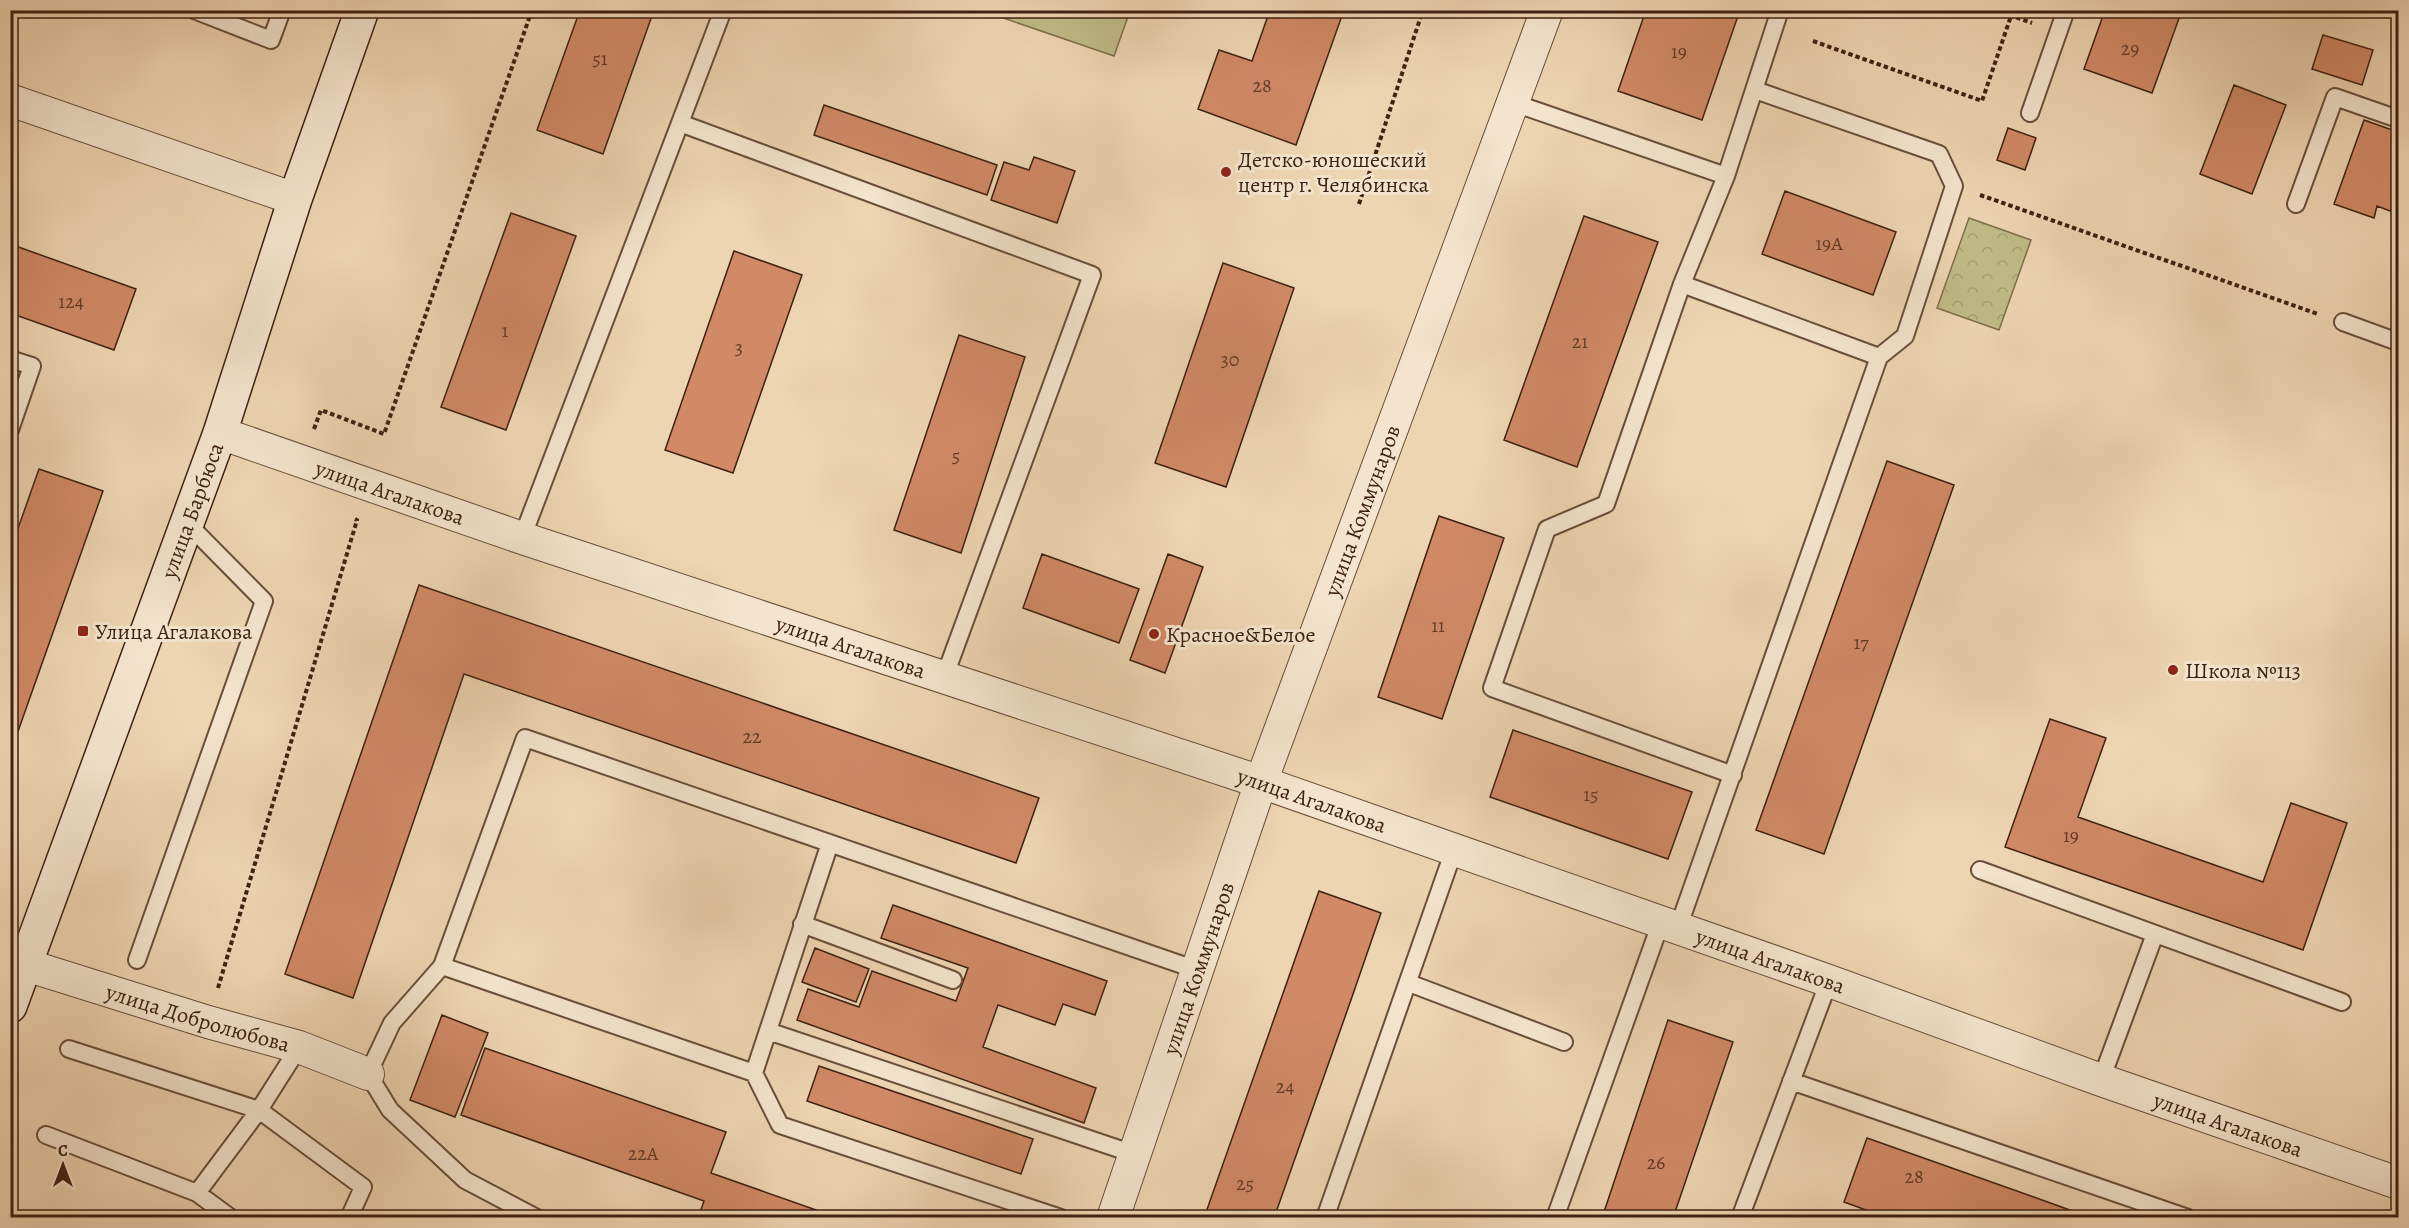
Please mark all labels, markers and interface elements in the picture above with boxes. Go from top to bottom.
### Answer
house number: 29 [2121,35,2139,62]
house number: 19 [1671,38,1687,65]
house number: 51 [592,45,608,72]
house number: 28 [1252,72,1272,99]
place label: Детско-юношеский центр г. Челябинска [1238,145,1430,200]
marker: Детско-юношеский центр г. Челябинска [1219,165,1233,179]
house number: 19А [1815,230,1843,257]
house number: 124 [58,288,84,315]
house number: 1 [502,317,509,344]
house number: 21 [1572,328,1588,355]
house number: 3 [735,334,743,361]
house number: 30 [1221,346,1239,373]
street label: улица Коммунаров [1317,421,1408,602]
street label: улица Барбюса [154,438,232,584]
house number: 5 [952,442,960,469]
street label: улица Агалакова [310,453,469,533]
street label: улица Агалакова [771,608,930,687]
house number: 11 [1431,612,1445,639]
place label: Улица Агалакова [95,617,253,647]
place label: Красное&Белое [1166,620,1315,650]
marker: Улица Агалакова [76,624,90,638]
marker: Красное&Белое [1147,627,1161,641]
house number: 17 [1853,629,1869,656]
place label: Школа №113 [2185,656,2301,686]
marker: Школа №113 [2166,663,2180,677]
house number: 22 [743,723,762,750]
street label: улица Агалакова [1232,761,1391,841]
house number: 15 [1583,781,1599,808]
house number: 19 [2063,822,2079,849]
street label: улица Коммунаров [1155,878,1242,1060]
street label: улица Агалакова [1691,921,1850,1002]
street label: улица Добролюбова [101,977,294,1060]
house number: 24 [1276,1073,1294,1100]
street label: улица Агалакова [2148,1085,2307,1165]
north arrow [33,1135,93,1195]
text: С [58,1140,68,1162]
house number: 22А [628,1140,659,1167]
house number: 26 [1647,1149,1665,1176]
house number: 28 [1904,1163,1924,1190]
house number: 25 [1236,1170,1254,1197]

